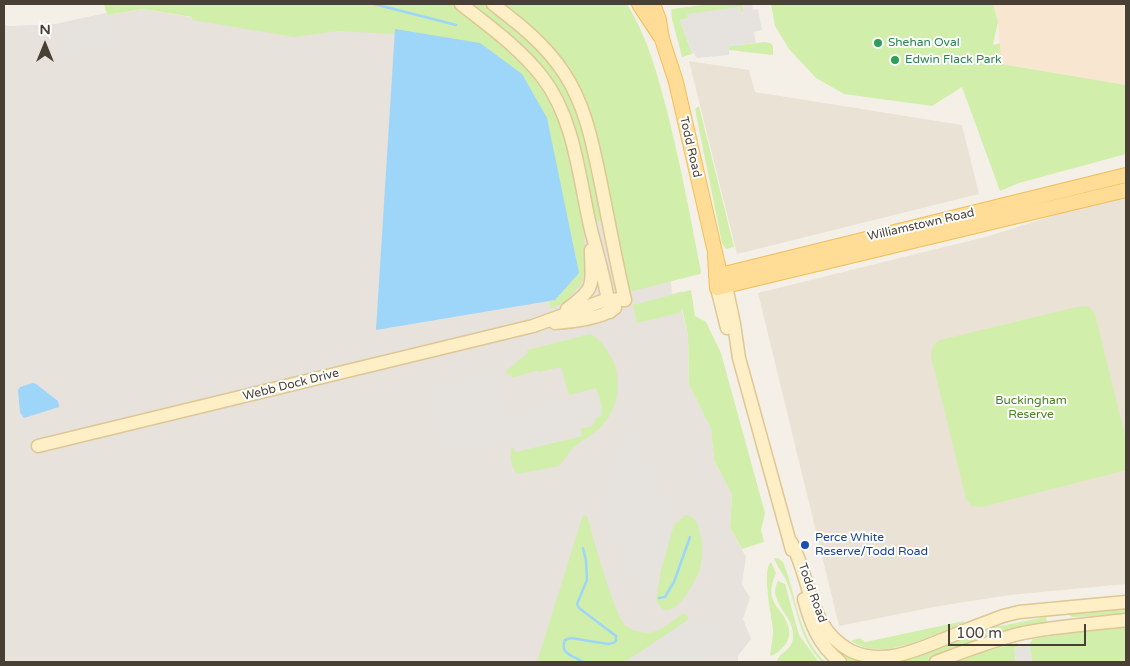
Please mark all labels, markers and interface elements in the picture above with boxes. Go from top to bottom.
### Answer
north arrow [20,20,70,70]
text: N [39,21,51,38]
place label: Shehan Oval [888,36,960,50]
marker: Shehan Oval [872,37,884,49]
place label: Edwin Flack Park [905,53,1002,67]
marker: Edwin Flack Park [889,54,901,66]
street label: Todd Road [676,115,704,179]
street label: Williamstown Road [866,206,976,244]
street label: Webb Dock Drive [242,366,340,404]
park label: Buckingham Reserve [995,394,1067,422]
place label: Perce White Reserve/Todd Road [815,531,928,559]
marker: Perce White Reserve/Todd Road [799,539,811,551]
street label: Todd Road [795,561,829,625]
scale bar [950,614,1088,646]
text: 100 m [956,624,1002,642]

